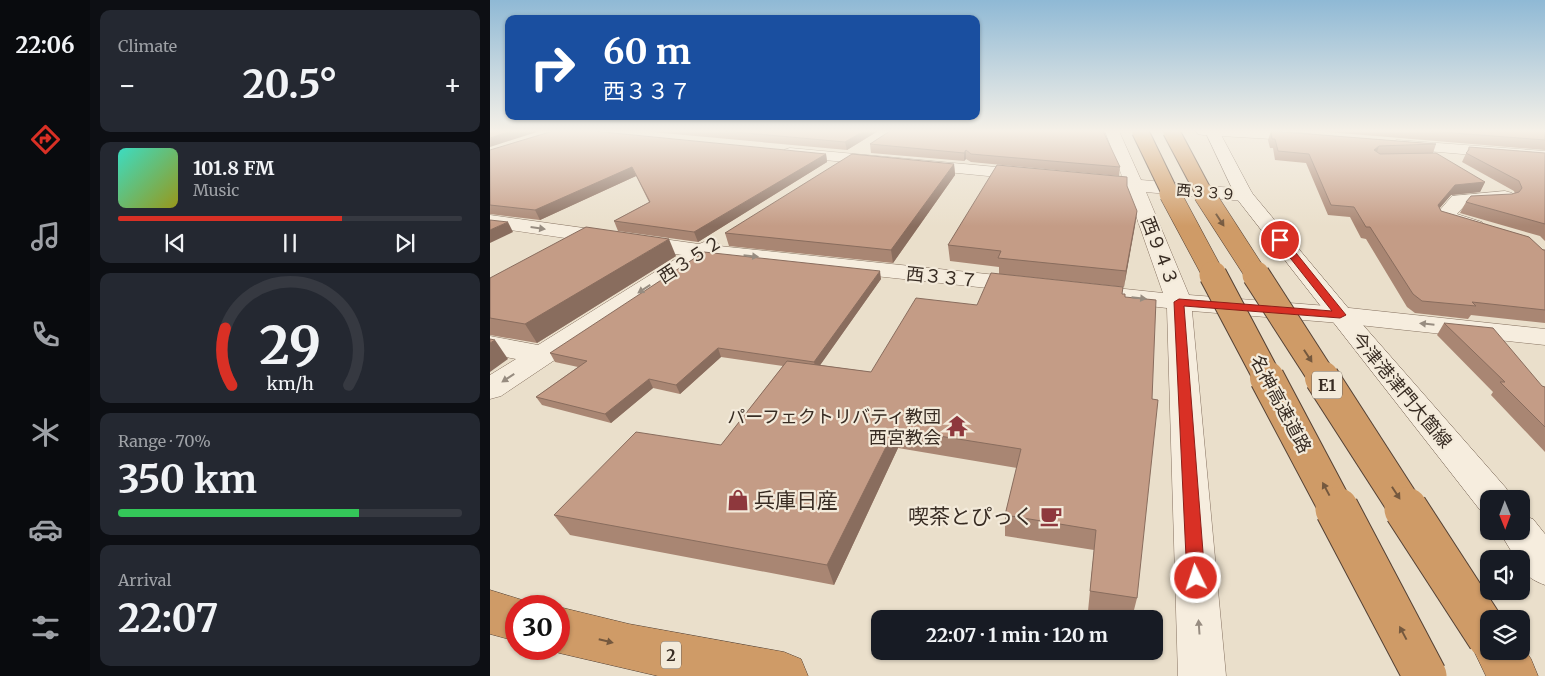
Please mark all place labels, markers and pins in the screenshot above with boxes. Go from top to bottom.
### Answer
pin [1259,219,1301,261]
place label: パーフェクトリバティ教団 西宮教会 [727,405,941,449]
temple icon: パーフェクトリバティ教団 西宮教会 [944,413,970,439]
shop icon: 兵庫日産 [725,487,751,513]
place label: 兵庫日産 [754,487,838,514]
place label: 喫茶とぴっく [908,503,1034,530]
cafe icon: 喫茶とぴっく [1038,503,1064,529]

